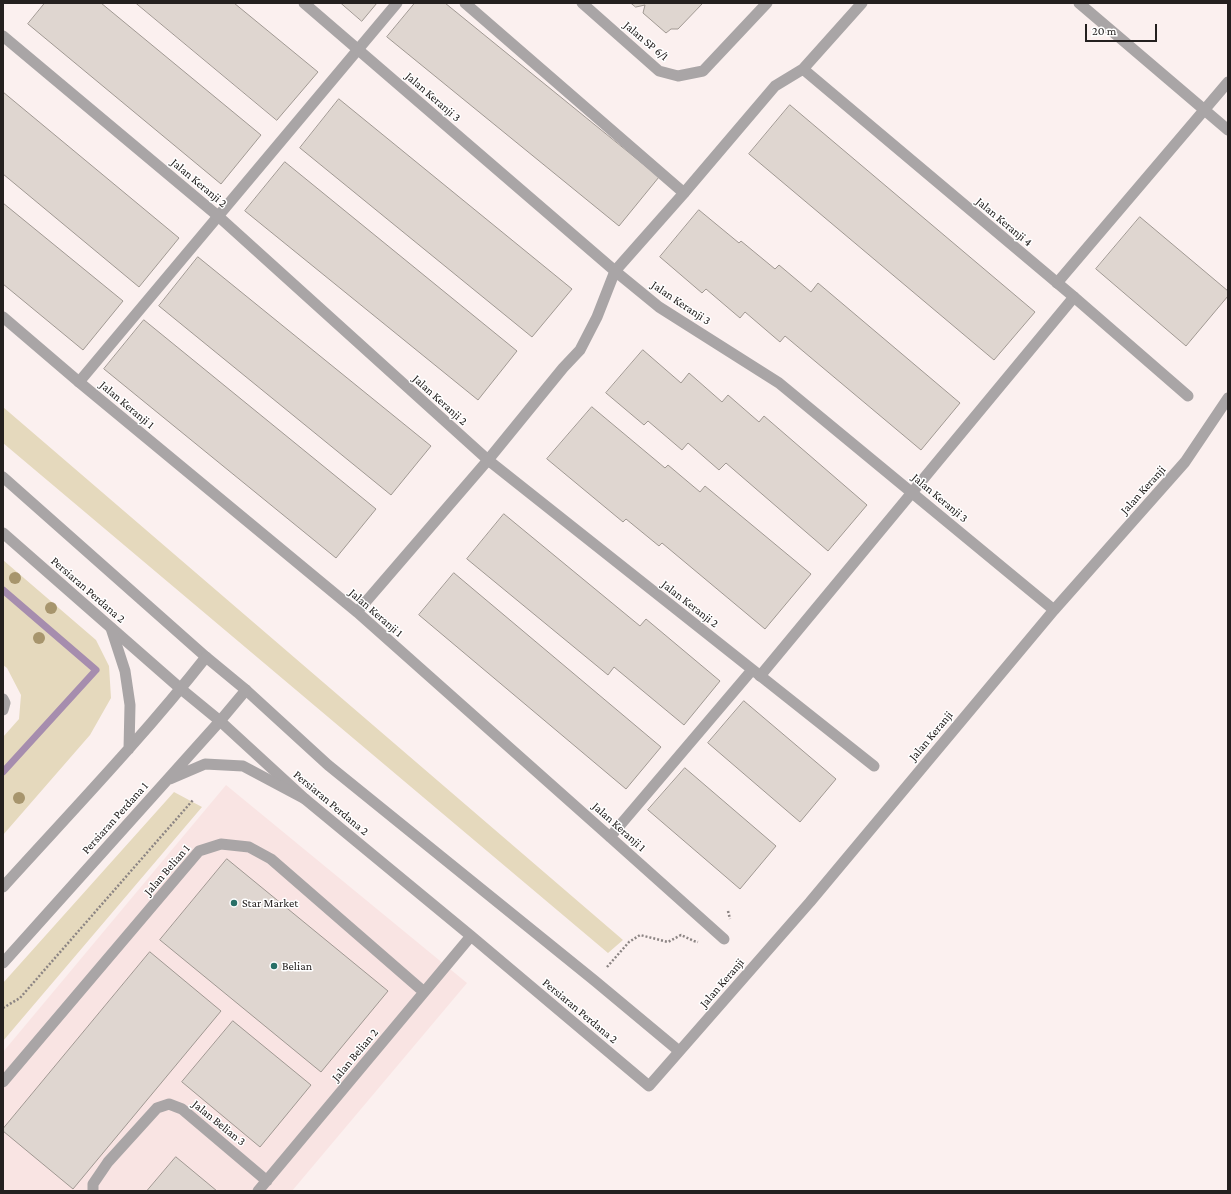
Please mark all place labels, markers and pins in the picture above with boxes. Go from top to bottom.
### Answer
place label: Star Market [242,896,298,910]
marker: Star Market [229,898,239,908]
place label: Belian [282,959,312,973]
marker: Belian [269,961,279,971]

